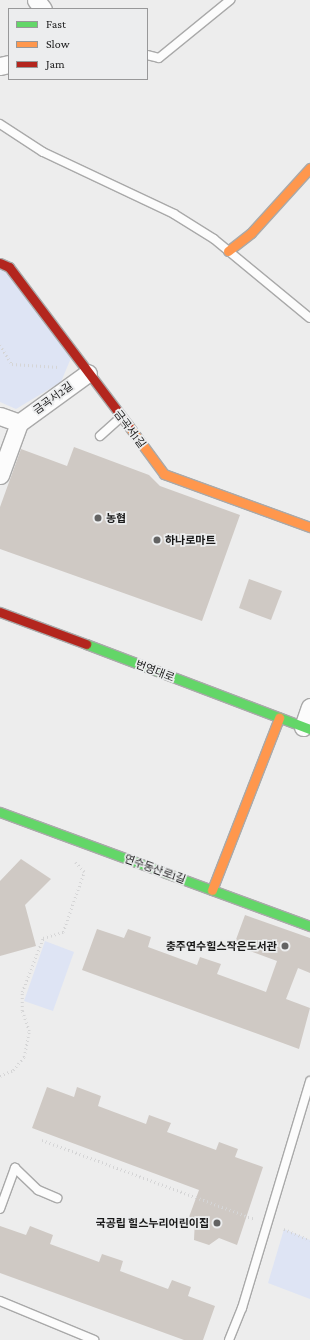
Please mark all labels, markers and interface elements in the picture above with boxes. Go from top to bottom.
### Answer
legend [8,8,148,80]
text: Fast [46,17,66,31]
text: Slow [46,37,70,51]
text: Jam [46,57,65,71]
street label: 금곡서2길 [31,379,75,417]
street label: 금곡서1길 [111,407,149,451]
place label: 농협 [106,511,126,525]
marker: 농협 [93,513,103,523]
place label: 하나로마트 [165,533,216,547]
marker: 하나로마트 [152,535,162,545]
street label: 번영대로 [134,658,176,684]
street label: 연수동산로1길 [122,852,188,886]
place label: 충주연수힐스작은도서관 [166,939,277,953]
marker: 충주연수힐스작은도서관 [280,941,290,951]
place label: 국공립 힐스누리어린이집 [96,1216,209,1230]
marker: 국공립 힐스누리어린이집 [212,1218,222,1228]

